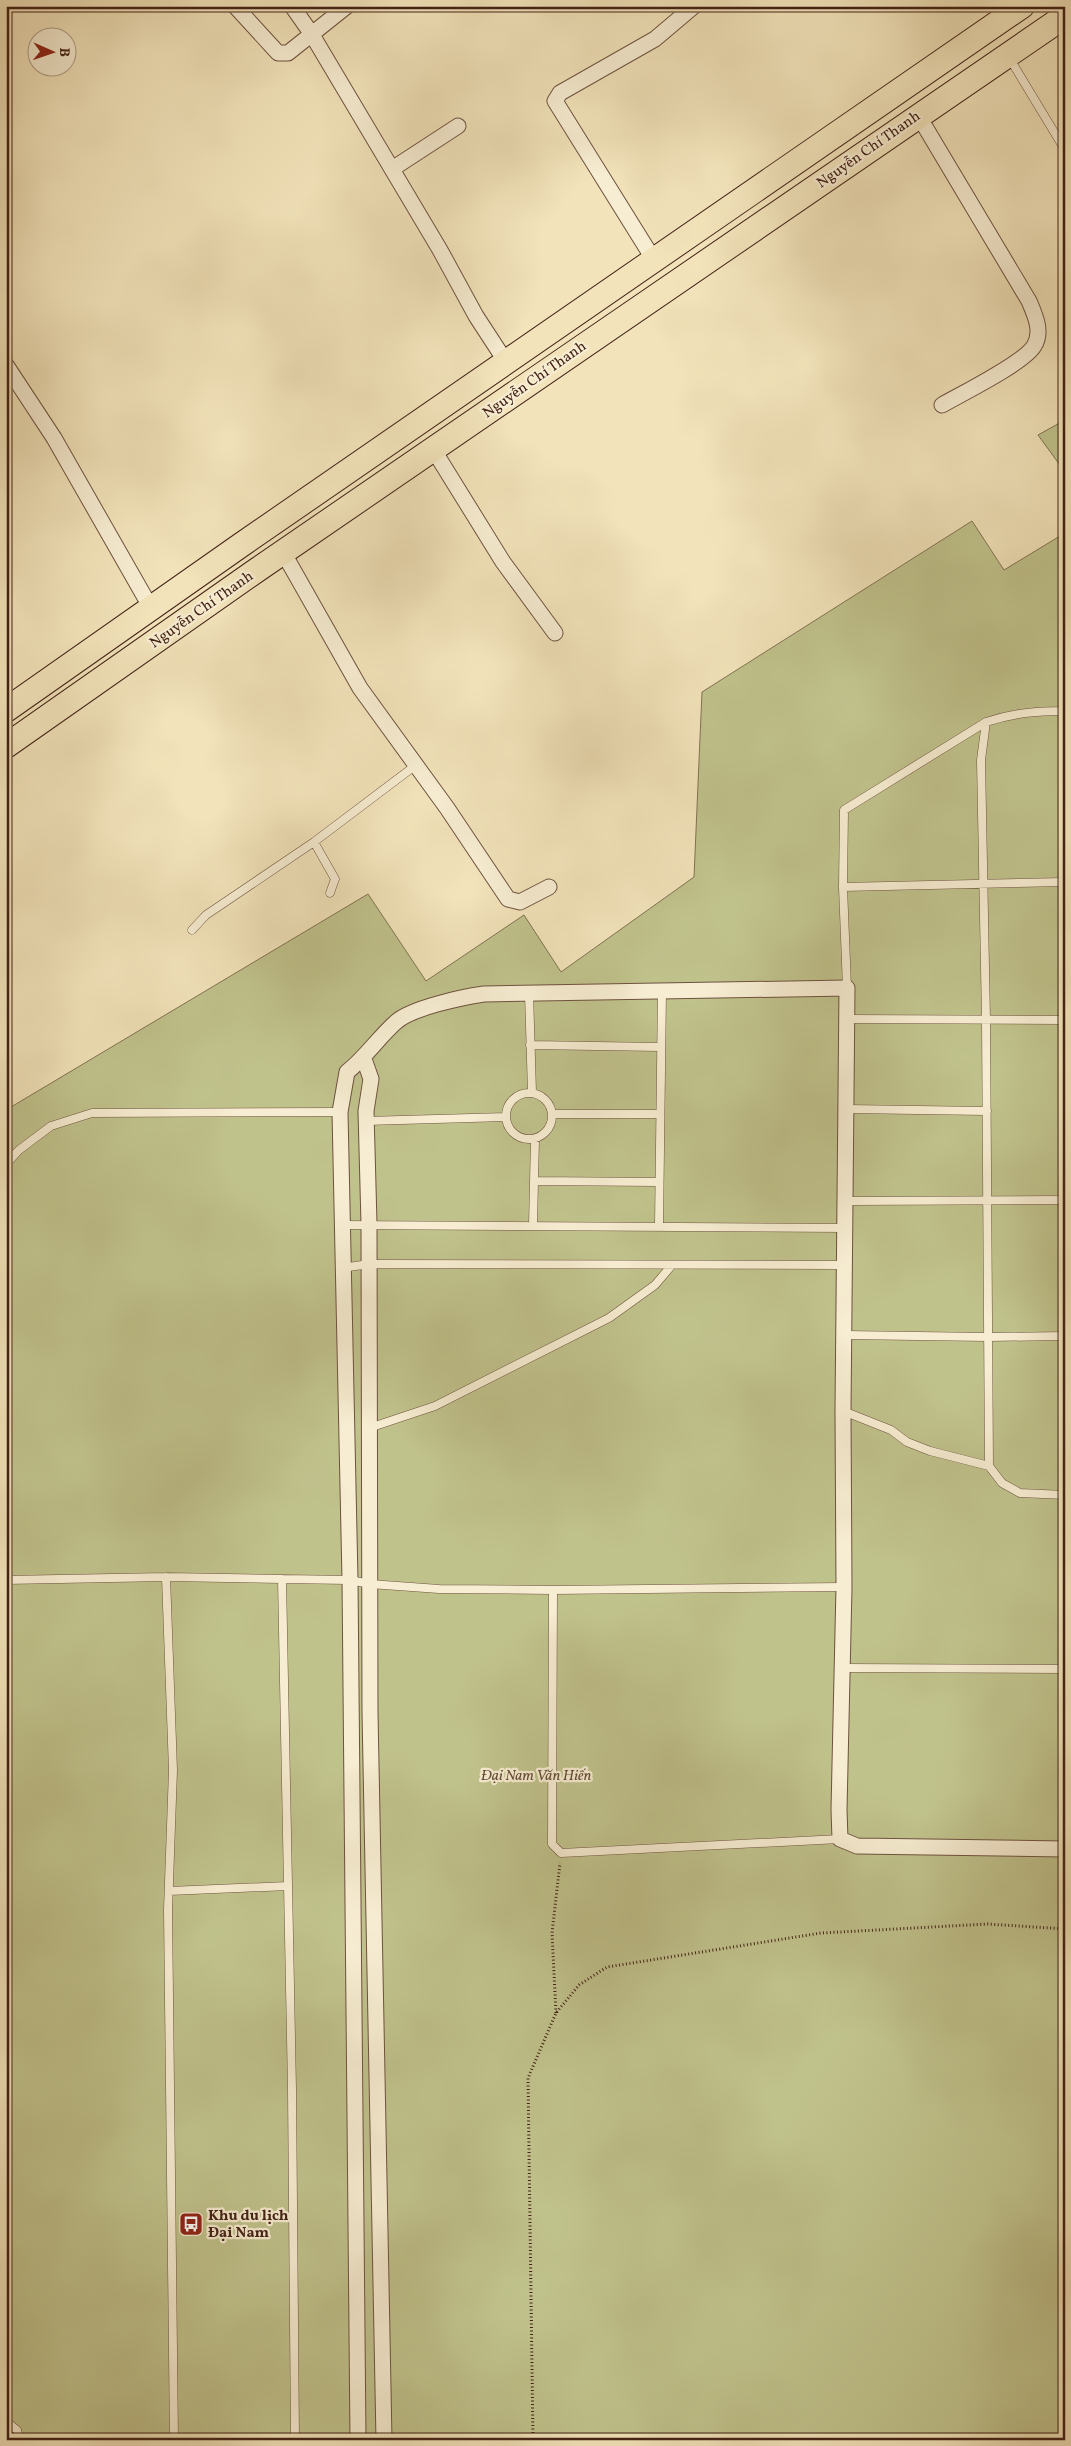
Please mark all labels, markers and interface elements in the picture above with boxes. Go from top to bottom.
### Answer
north arrow [28,28,78,78]
text: B [54,47,73,57]
street label: Nguyễn Chí Thanh [813,106,925,194]
street label: Nguyễn Chí Thanh [479,336,591,424]
street label: Nguyễn Chí Thanh [146,566,258,654]
park label: Đại Nam Văn Hiến [481,1766,591,1787]
place label: Khu du lịch Đại Nam [208,2206,289,2244]
bus stop icon: Khu du lịch Đại Nam [178,2211,204,2237]

